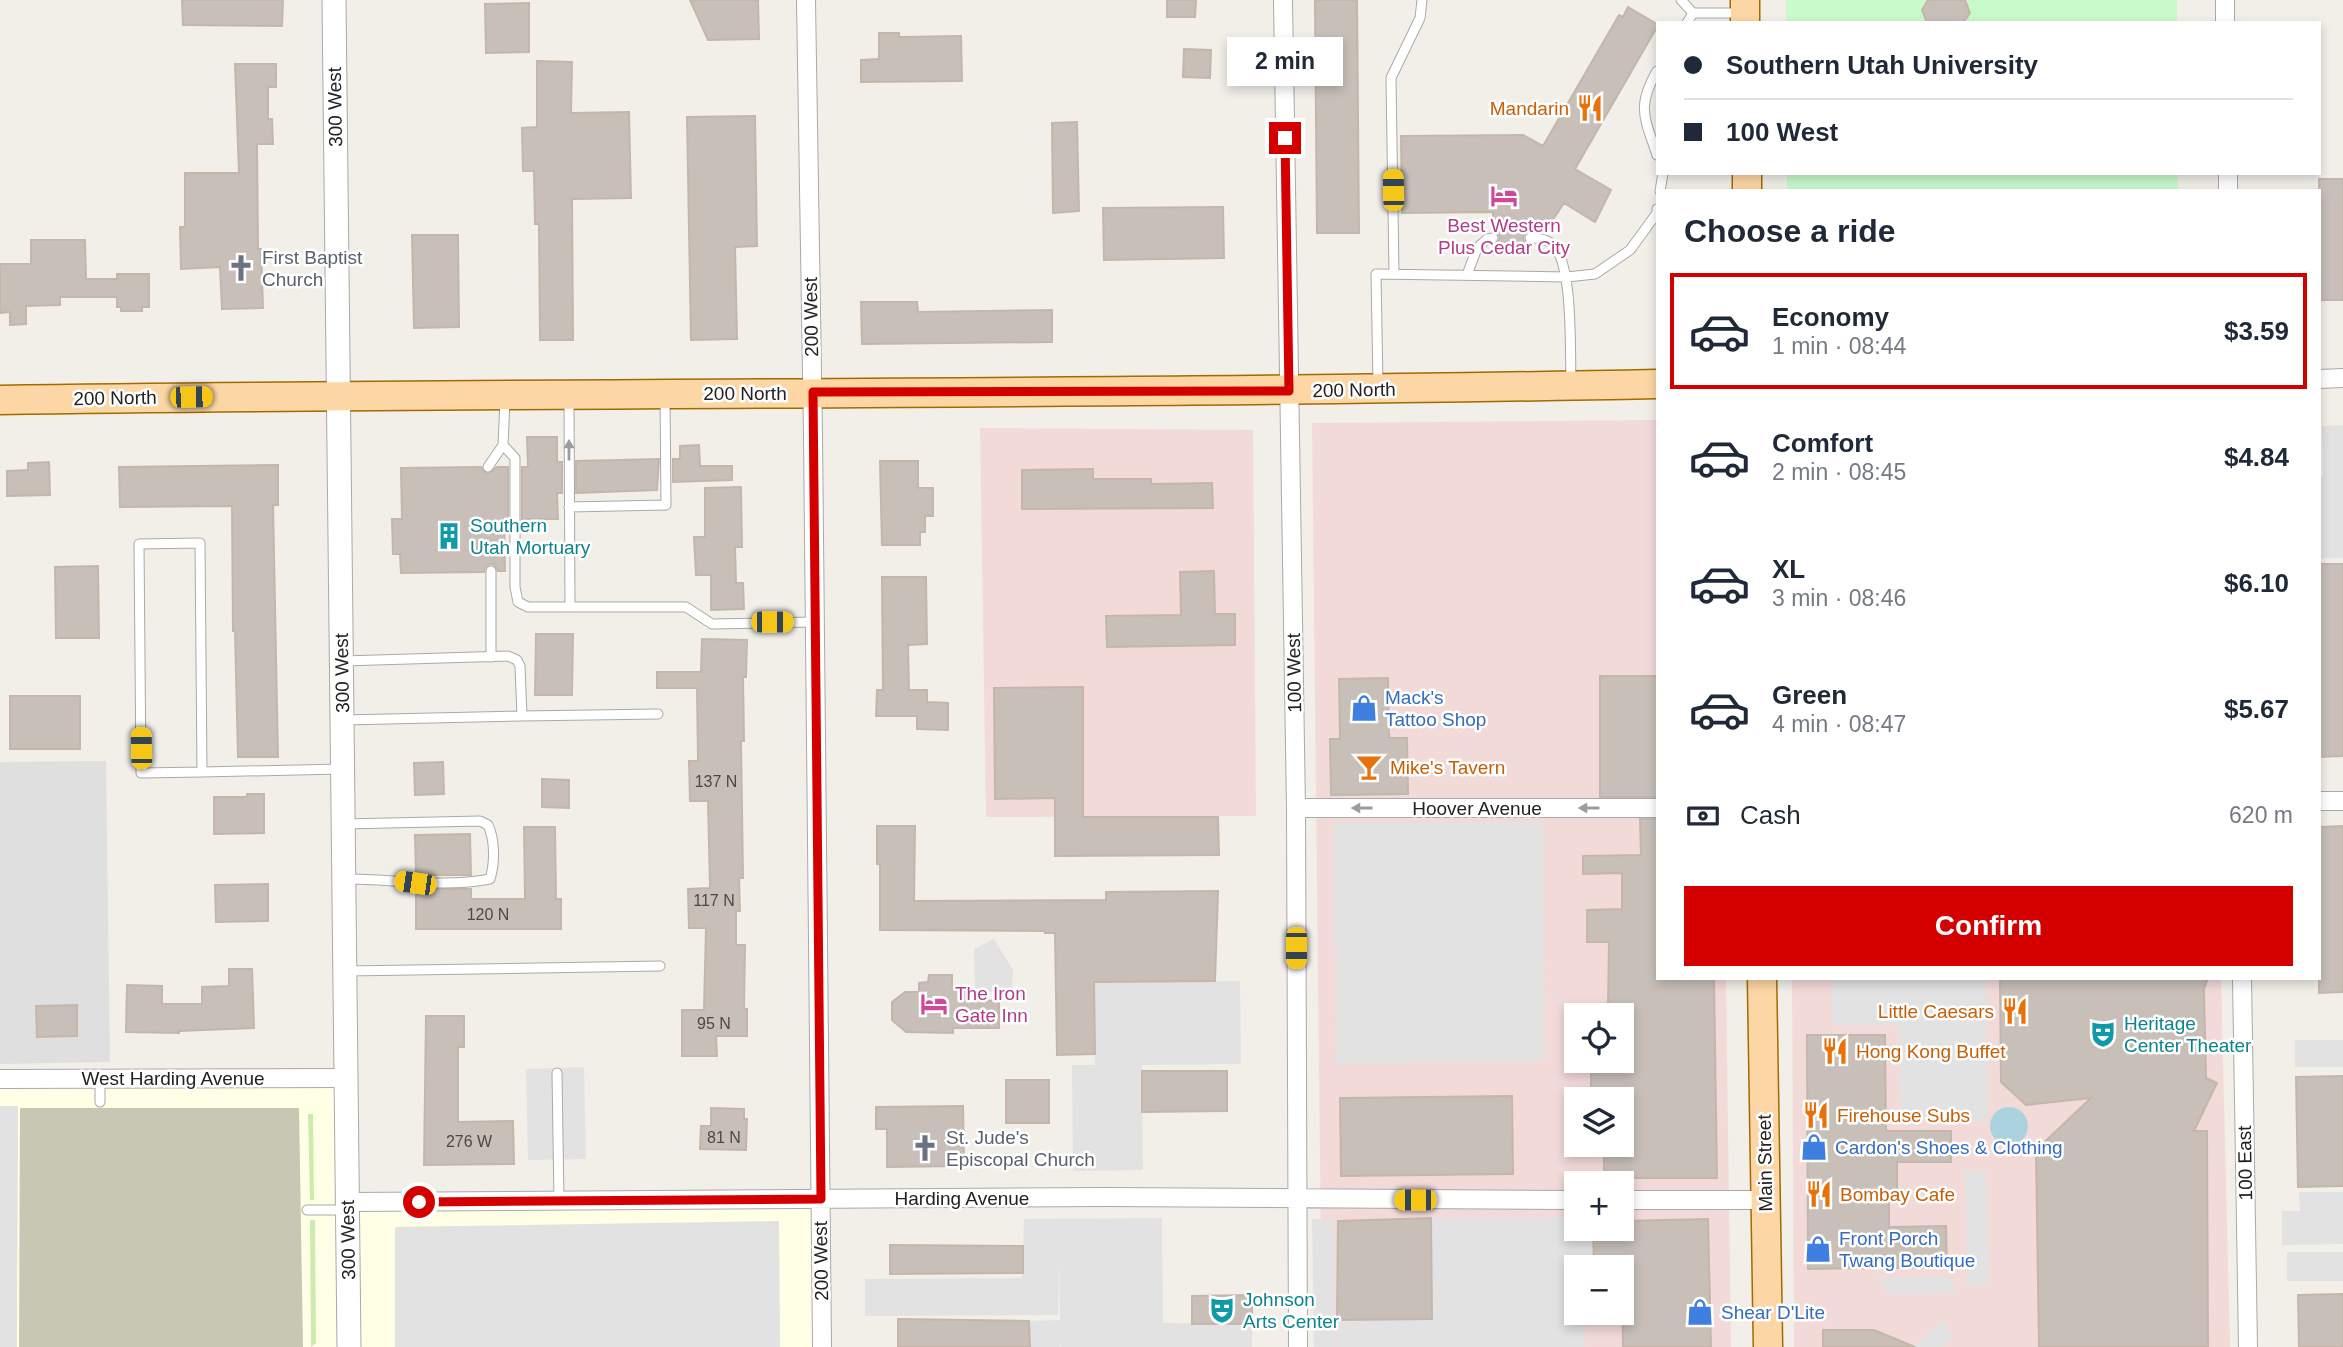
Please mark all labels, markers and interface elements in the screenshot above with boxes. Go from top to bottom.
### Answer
callout: 2 min [1227,37,1343,86]
text: 2 min [1255,48,1315,74]
text: Southern Utah University [1726,50,2038,80]
street label: 300 West [324,66,346,147]
restaurant icon: Mandarin [1575,93,1605,123]
place label: Mandarin [1490,98,1569,119]
text: 100 West [1726,117,1838,147]
route end [1269,122,1301,154]
car [1383,169,1404,211]
hotel icon: Best Western Plus Cedar City [1489,181,1519,211]
text: Choose a ride [1684,213,1896,249]
place label: Best Western Plus Cedar City [1438,215,1570,258]
place label: First Baptist Church [262,247,363,290]
church icon: First Baptist Church [226,253,256,283]
street label: 200 West [800,276,822,357]
icon: car [1688,300,1751,363]
text: Economy [1772,302,1889,332]
text: $3.59 [2224,316,2289,346]
text: 1 min · 08:44 [1772,333,1906,359]
street label: 200 North [1312,379,1396,401]
street label: 200 North [703,383,787,404]
car [170,386,213,408]
street label: 200 North [73,387,157,409]
icon: car [1688,426,1751,489]
text: Comfort [1772,428,1873,458]
one-way arrow [563,439,575,461]
text: $4.84 [2224,442,2289,472]
text: 2 min · 08:45 [1772,459,1906,485]
place label: Southern Utah Mortuary [470,515,591,558]
building icon: Southern Utah Mortuary [434,521,464,551]
icon: car [1688,552,1751,615]
text: XL [1772,554,1805,584]
text: $6.10 [2224,568,2289,598]
text: 3 min · 08:46 [1772,585,1906,611]
car [752,612,794,633]
street label: 300 West [331,632,353,713]
street label: 100 West [1283,632,1305,713]
icon: car [1688,678,1751,741]
text: Green [1772,680,1847,710]
place label: Mack's Tattoo Shop [1385,687,1486,730]
shop icon: Mack's Tattoo Shop [1349,693,1379,723]
text: $5.67 [2224,694,2289,724]
text: 4 min · 08:47 [1772,711,1906,737]
car [131,727,152,769]
bar icon: Mike's Tavern [1354,752,1384,782]
place label: Mike's Tavern [1390,757,1505,778]
house number: 137 N [695,773,737,790]
icon: cash [1684,797,1722,835]
street label: Hoover Avenue [1412,798,1542,819]
text: Cash [1740,800,1801,830]
one-way arrow [1350,802,1372,814]
one-way arrow [1578,802,1600,814]
text: 620 m [2229,802,2293,828]
car [393,870,438,896]
button: Confirm [1684,886,2293,966]
house number: 117 N [693,892,735,909]
house number: 120 N [467,906,509,923]
car [1286,927,1307,969]
place label: The Iron Gate Inn [955,983,1028,1026]
hotel icon: The Iron Gate Inn [919,989,949,1019]
restaurant icon: Little Caesars [2000,996,2030,1026]
place label: Little Caesars [1878,1001,1994,1022]
map controls [1564,1003,1634,1325]
button: locate [1564,1003,1634,1073]
place label: Heritage Center Theater [2124,1013,2252,1056]
house number: 95 N [697,1015,731,1032]
theatre icon: Heritage Center Theater [2088,1019,2118,1049]
restaurant icon: Hong Kong Buffet [1820,1036,1850,1066]
place label: Hong Kong Buffet [1856,1041,2006,1062]
street label: West Harding Avenue [81,1068,265,1089]
button: layers [1564,1087,1634,1157]
restaurant icon: Firehouse Subs [1801,1100,1831,1130]
place label: Firehouse Subs [1837,1105,1970,1126]
street label: Main Street [1754,1114,1776,1212]
street label: 100 East [2234,1125,2256,1201]
place label: St. Jude's Episcopal Church [946,1127,1095,1170]
house number: 81 N [707,1129,741,1146]
shop icon: Cardon's Shoes & Clothing [1799,1132,1829,1162]
house number: 276 W [446,1133,493,1150]
church icon: St. Jude's Episcopal Church [910,1133,940,1163]
place label: Cardon's Shoes & Clothing [1835,1137,2063,1158]
button: + [1564,1171,1634,1241]
restaurant icon: Bombay Cafe [1804,1179,1834,1209]
place label: Bombay Cafe [1840,1184,1955,1205]
route start [403,1186,435,1218]
street label: Harding Avenue [895,1188,1029,1209]
car [1395,1190,1437,1211]
street label: 300 West [337,1199,359,1280]
street label: 200 West [810,1220,832,1301]
place label: Front Porch Twang Boutique [1839,1228,1975,1271]
shop icon: Front Porch Twang Boutique [1803,1234,1833,1264]
button: − [1564,1255,1634,1325]
place label: Johnson Arts Center [1243,1289,1340,1332]
theatre icon: Johnson Arts Center [1207,1295,1237,1325]
shop icon: Shear D'Lite [1685,1297,1715,1327]
place label: Shear D'Lite [1721,1302,1825,1323]

